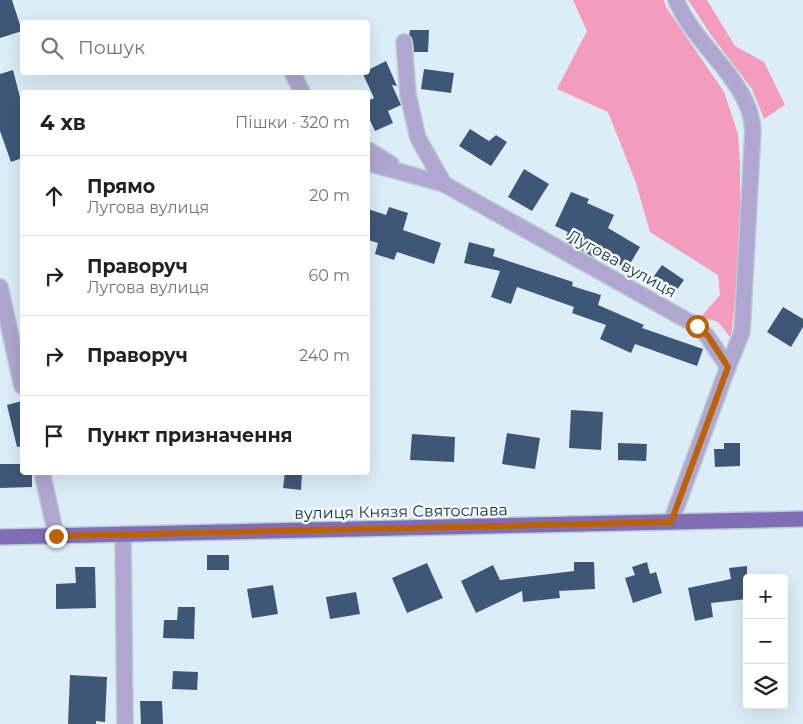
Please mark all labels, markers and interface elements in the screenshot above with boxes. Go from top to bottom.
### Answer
search box [20,20,370,75]
icon: search [38,34,66,62]
text: Пошук [78,36,145,59]
text: 4 хв [40,110,86,135]
text: Пішки · 320 m [235,113,350,132]
text: Прямо [87,175,155,198]
icon: ahead [40,182,68,210]
text: 20 m [309,186,350,205]
text: Лугова вулиця [87,198,209,217]
street label: Лугова вулиця [564,226,680,301]
text: Праворуч [87,255,188,278]
icon: right [40,262,68,290]
text: 60 m [308,266,350,285]
text: Лугова вулиця [87,278,209,297]
route start [686,315,709,338]
icon: right [40,342,68,370]
text: Праворуч [87,344,188,367]
text: 240 m [299,346,350,365]
icon: arrive [40,422,68,450]
text: Пункт призначення [87,424,293,447]
street label: вулиця Князя Святослава [294,500,508,523]
route end [45,525,68,548]
map controls [743,574,788,709]
button: + [743,574,788,619]
button: − [743,619,788,664]
button: layers [743,664,788,709]

